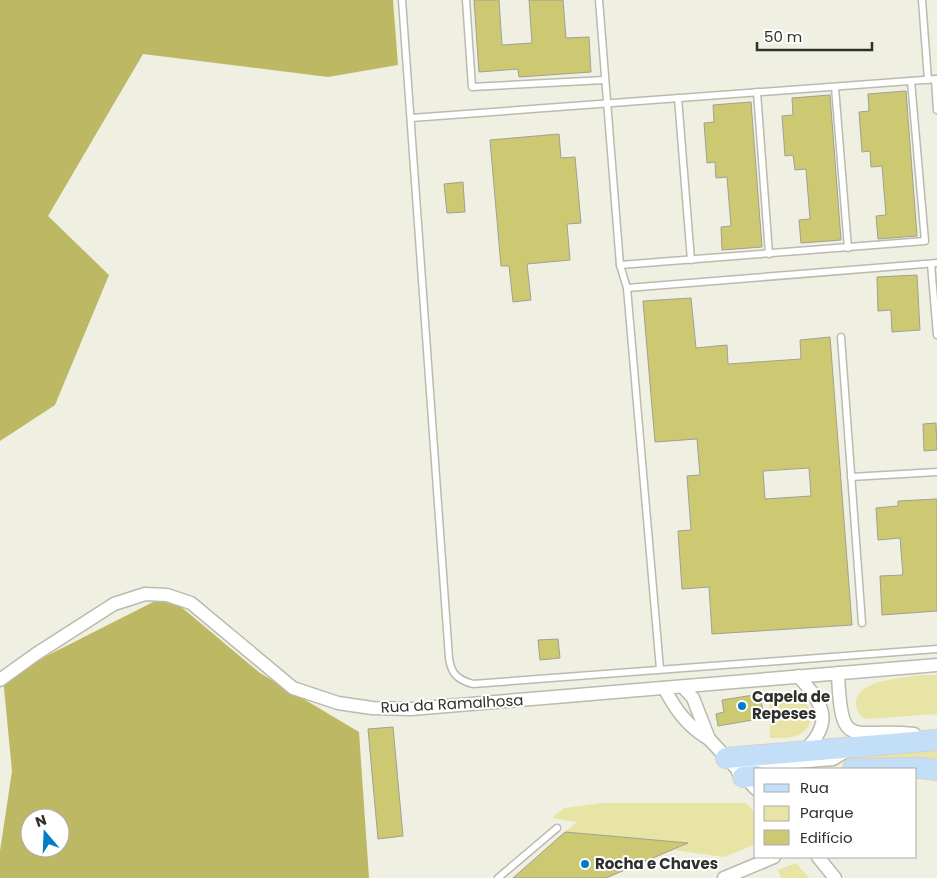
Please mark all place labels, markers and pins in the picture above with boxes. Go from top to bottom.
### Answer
place label: Capela de Repeses [752,686,830,724]
marker: Capela de Repeses [736,700,748,712]
place label: Rocha e Chaves [595,853,718,874]
marker: Rocha e Chaves [579,858,591,870]

